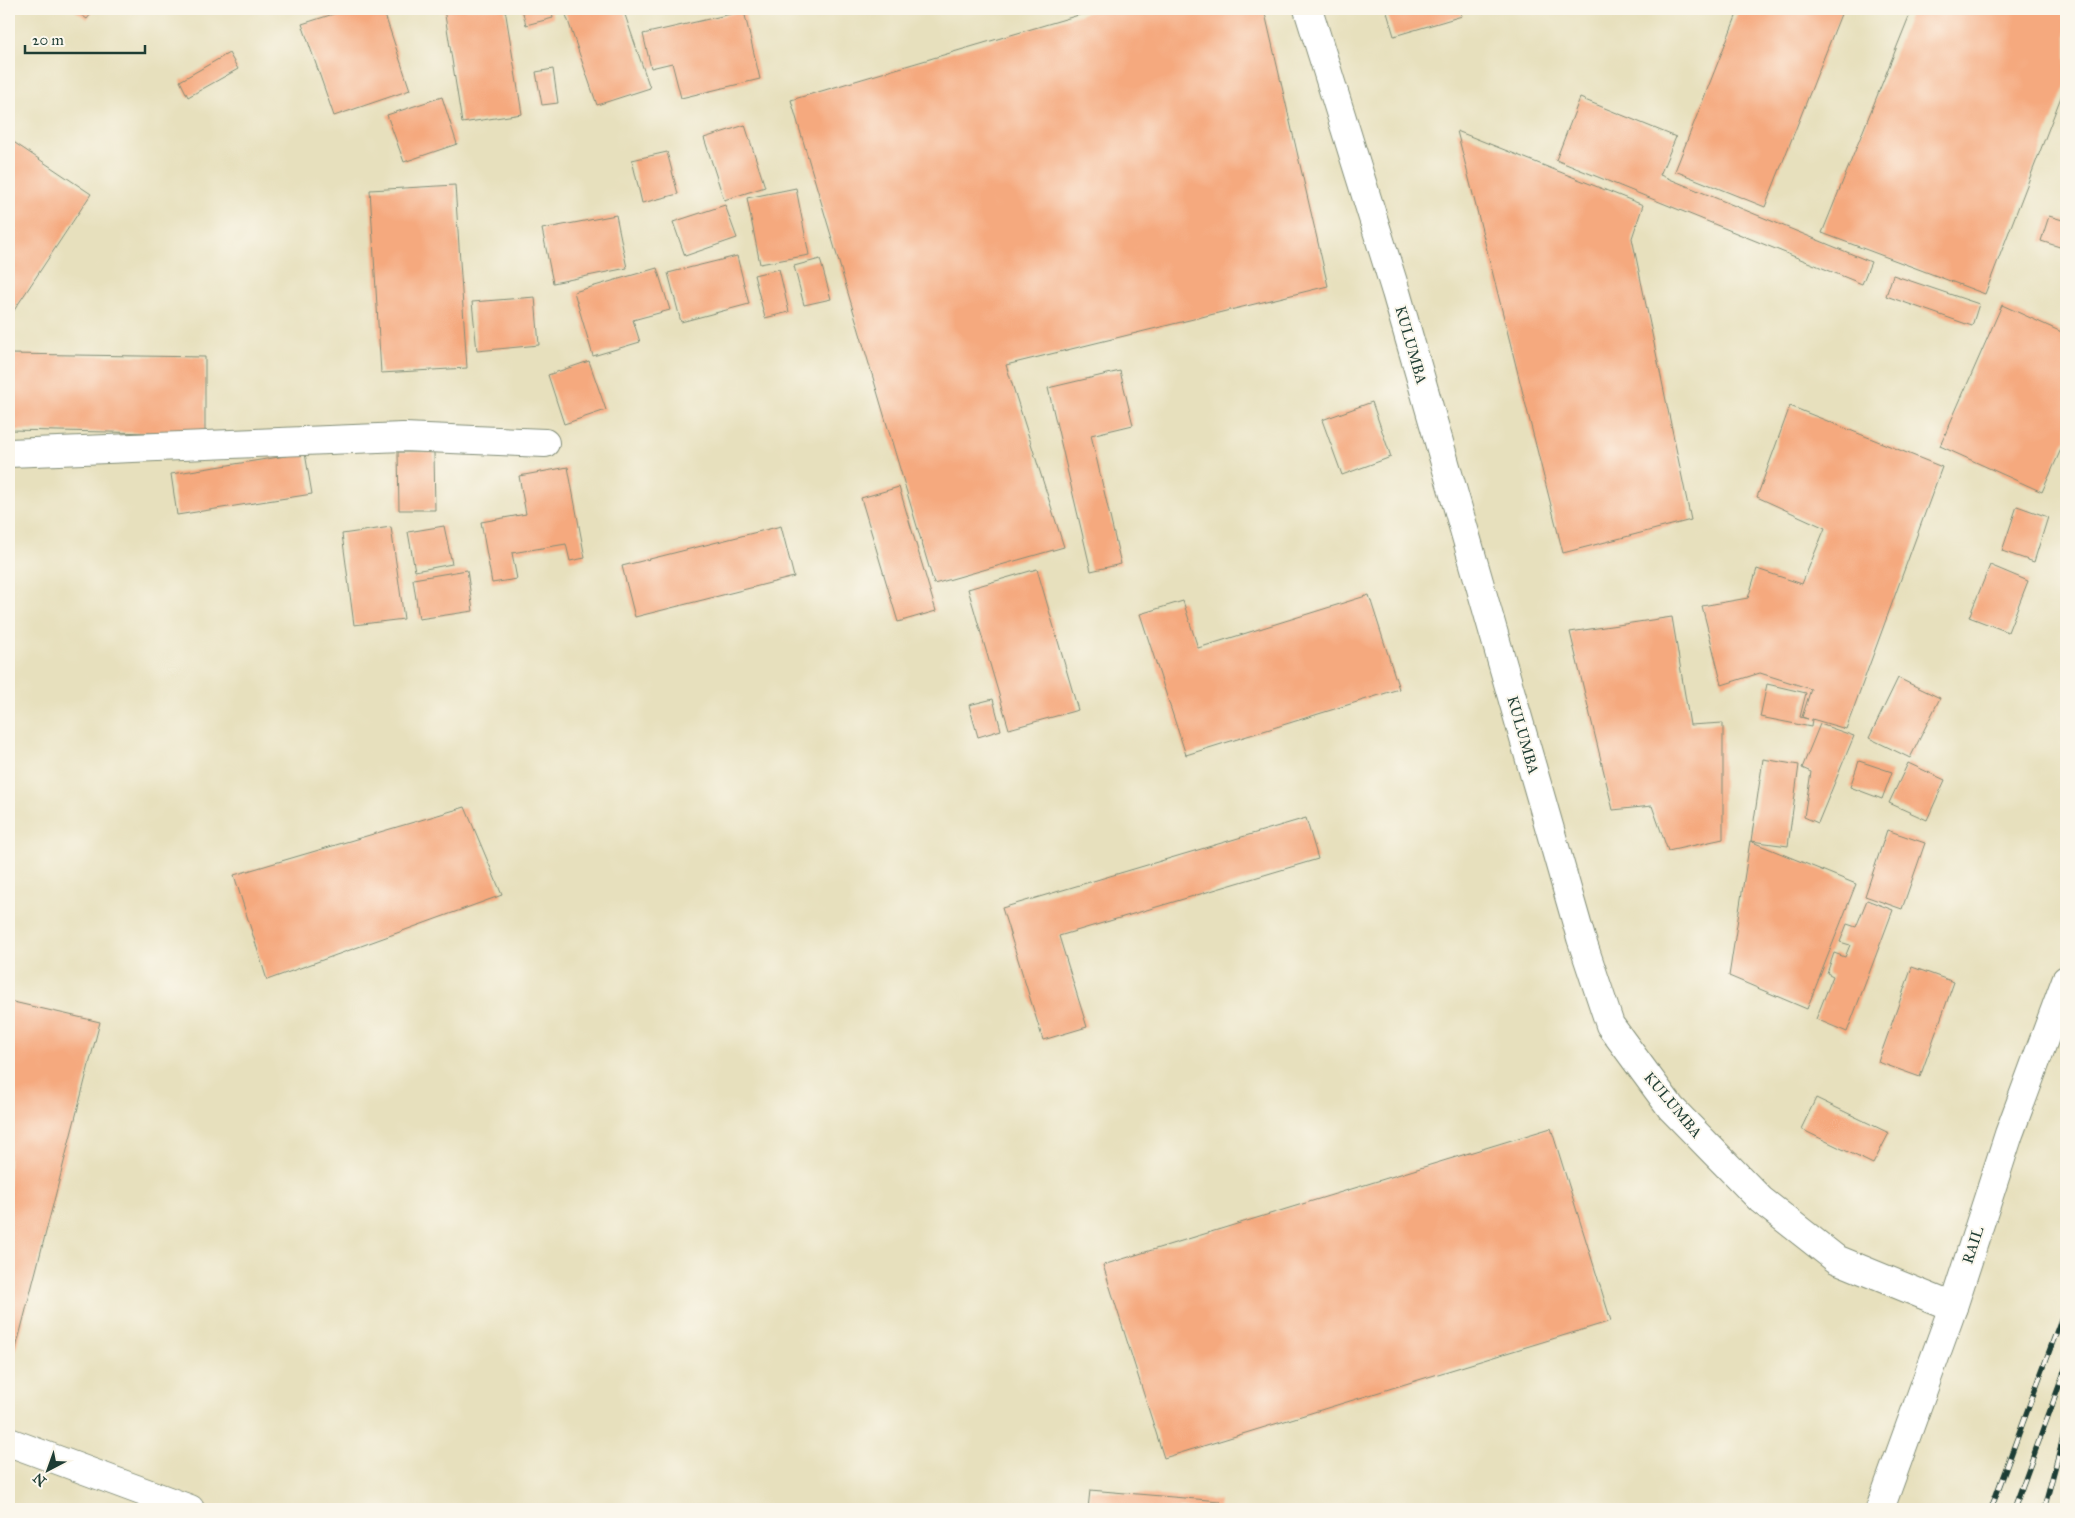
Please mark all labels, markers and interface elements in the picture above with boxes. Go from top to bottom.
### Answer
scale bar [25,22,145,54]
text: 20 m [32,31,64,49]
street label: KULUMBA [1391,304,1431,386]
street label: KULUMBA [1503,694,1543,776]
street label: KULUMBA [1640,1068,1706,1142]
street label: RAIL [1959,1224,1987,1266]
north arrow [22,1446,72,1496]
text: N [30,1469,50,1490]

